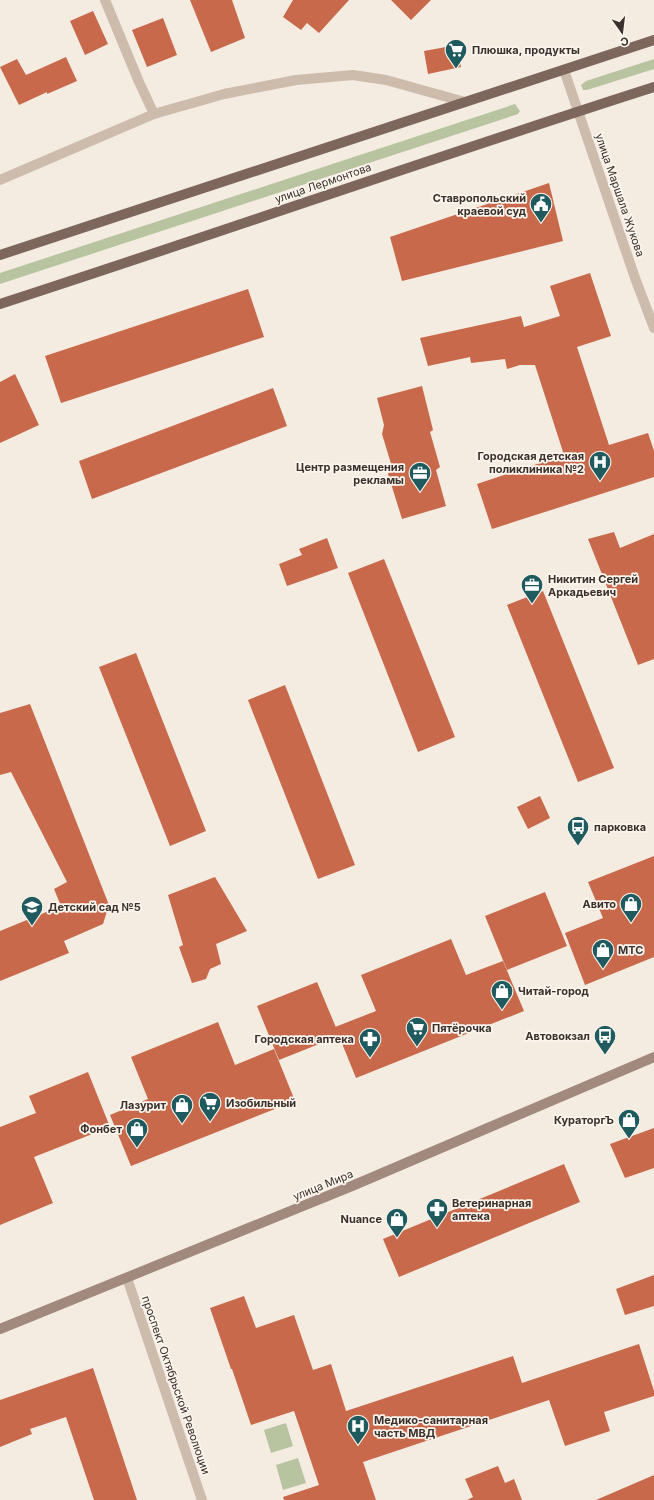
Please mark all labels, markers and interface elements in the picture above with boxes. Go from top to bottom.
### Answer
north arrow [602,12,642,52]
text: С [619,34,630,49]
supermarket icon: Плюшка, продукты [443,37,469,70]
place label: Плюшка, продукты [472,43,580,57]
street label: улица Маршала Жукова [592,132,648,258]
street label: улица Лермонтова [273,160,373,206]
place label: Ставропольский краевой суд [433,191,527,218]
public building icon: Ставропольский краевой суд [528,191,554,224]
place label: Городская детская поликлиника №2 [478,449,584,476]
hospital icon: Городская детская поликлиника №2 [587,449,613,482]
place label: Центр размещения рекламы [296,460,404,487]
office icon: Центр размещения рекламы [407,460,433,493]
office icon: Никитин Сергей Аркадьевич [519,572,545,605]
place label: Никитин Сергей Аркадьевич [548,572,638,599]
bus stop icon: парковка [565,814,591,847]
place label: парковка [594,820,646,834]
shop icon: Авито [618,891,644,924]
school or university icon: Детский сад №5 [19,894,45,927]
place label: Авито [583,897,616,911]
place label: Детский сад №5 [48,900,141,914]
shop icon: МТС [590,937,616,970]
place label: МТС [618,943,643,957]
shop icon: Читай-город [489,978,515,1011]
place label: Читай-город [518,984,590,998]
supermarket icon: Пятёрочка [404,1015,430,1048]
place label: Пятёрочка [432,1021,492,1035]
bus stop icon: Автовокзал [592,1023,618,1056]
pharmacy icon: Городская аптека [357,1026,383,1059]
place label: Автовокзал [525,1029,590,1043]
place label: Городская аптека [255,1032,354,1046]
supermarket icon: Изобильный [197,1090,223,1123]
shop icon: Лазурит [169,1092,195,1125]
place label: Изобильный [226,1096,296,1110]
place label: Лазурит [120,1098,166,1112]
shop icon: КураторгЪ [616,1107,642,1140]
place label: КураторгЪ [554,1113,614,1127]
shop icon: Фонбет [124,1116,150,1149]
place label: Фонбет [80,1122,122,1136]
street label: улица Мира [291,1167,355,1203]
pharmacy icon: Ветеринарная аптека [424,1196,450,1229]
place label: Ветеринарная аптека [452,1196,531,1223]
shop icon: Nuance [384,1206,410,1239]
place label: Nuance [341,1212,382,1226]
street label: проспект Октябрьской Революции [139,1294,213,1476]
hospital icon: Медико-санитарная часть МВД [345,1413,371,1446]
place label: Медико-санитарная часть МВД [374,1413,488,1440]

